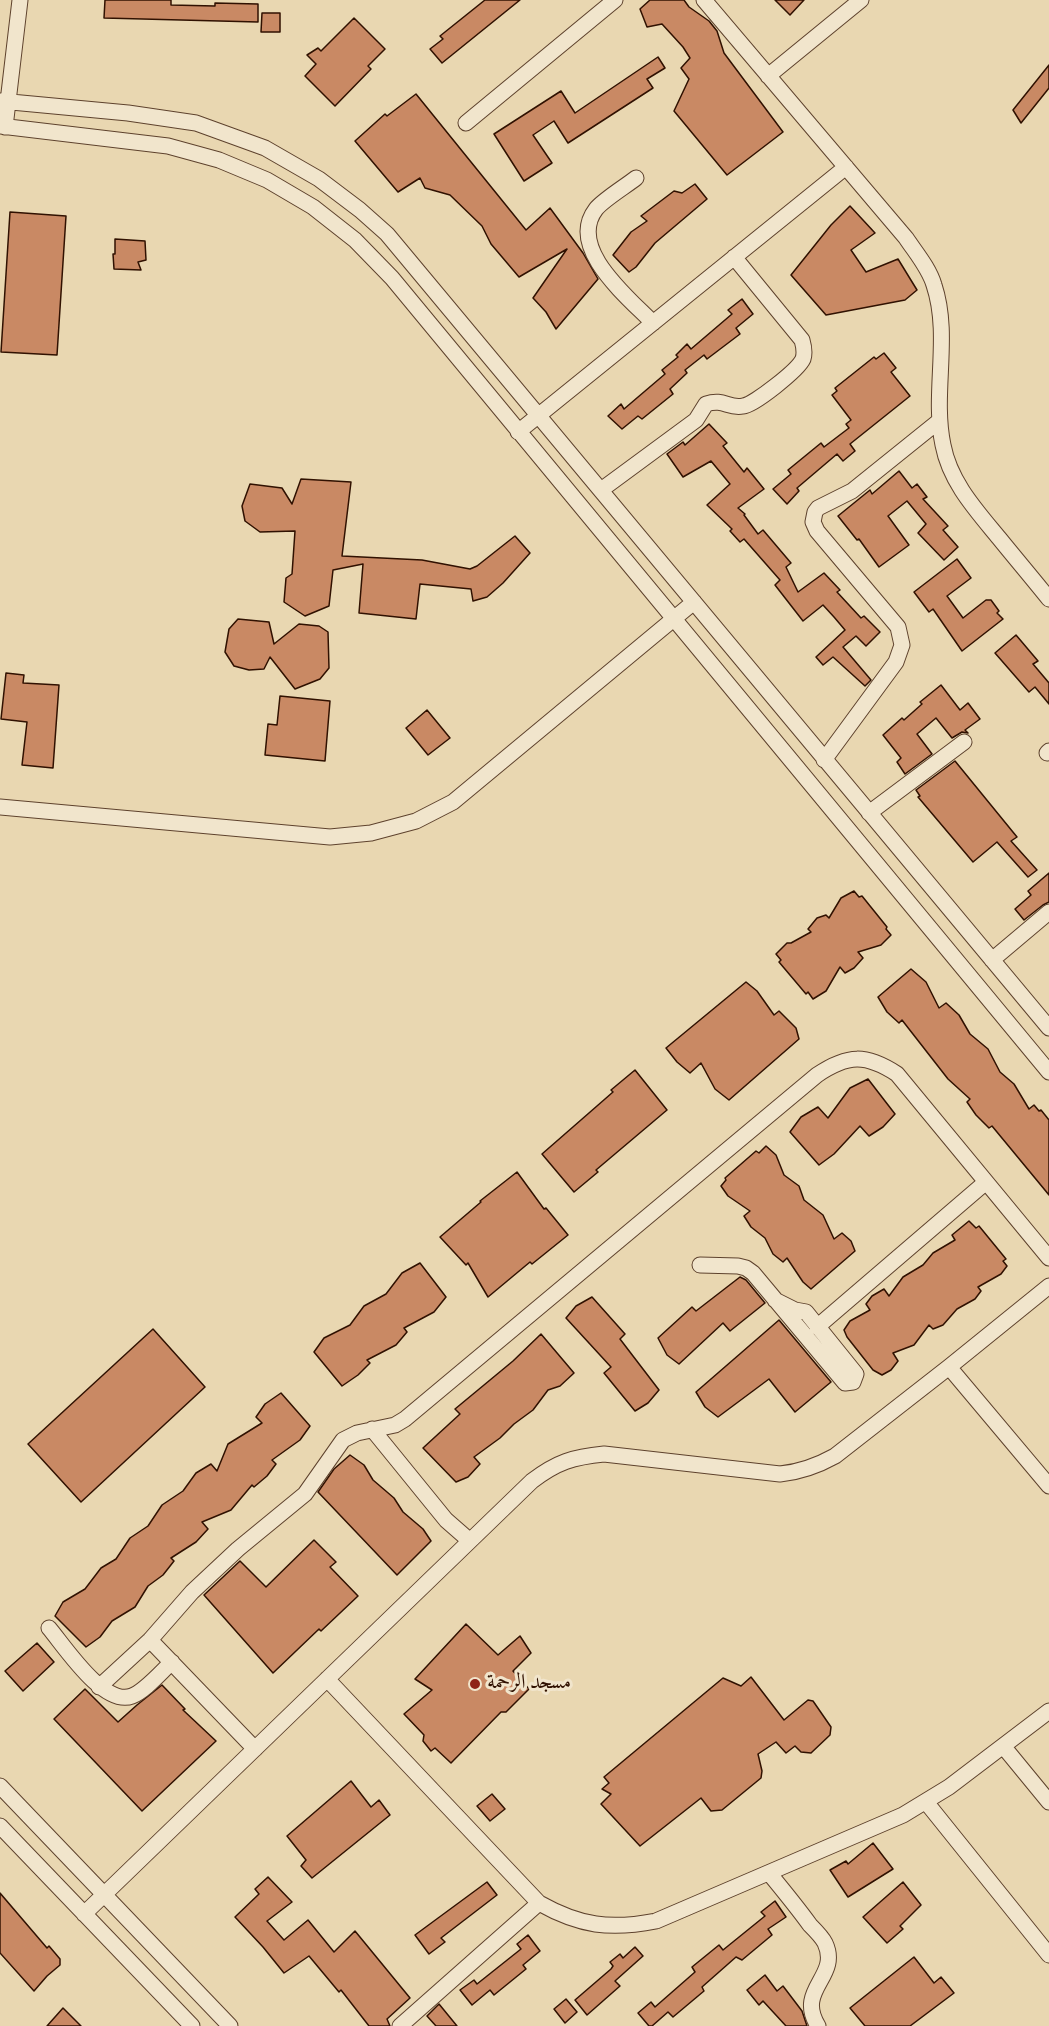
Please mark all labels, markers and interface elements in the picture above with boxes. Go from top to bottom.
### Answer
place label: مسجد الرحمة [487,1671,571,1697]
marker: مسجد الرحمة [468,1677,482,1691]

